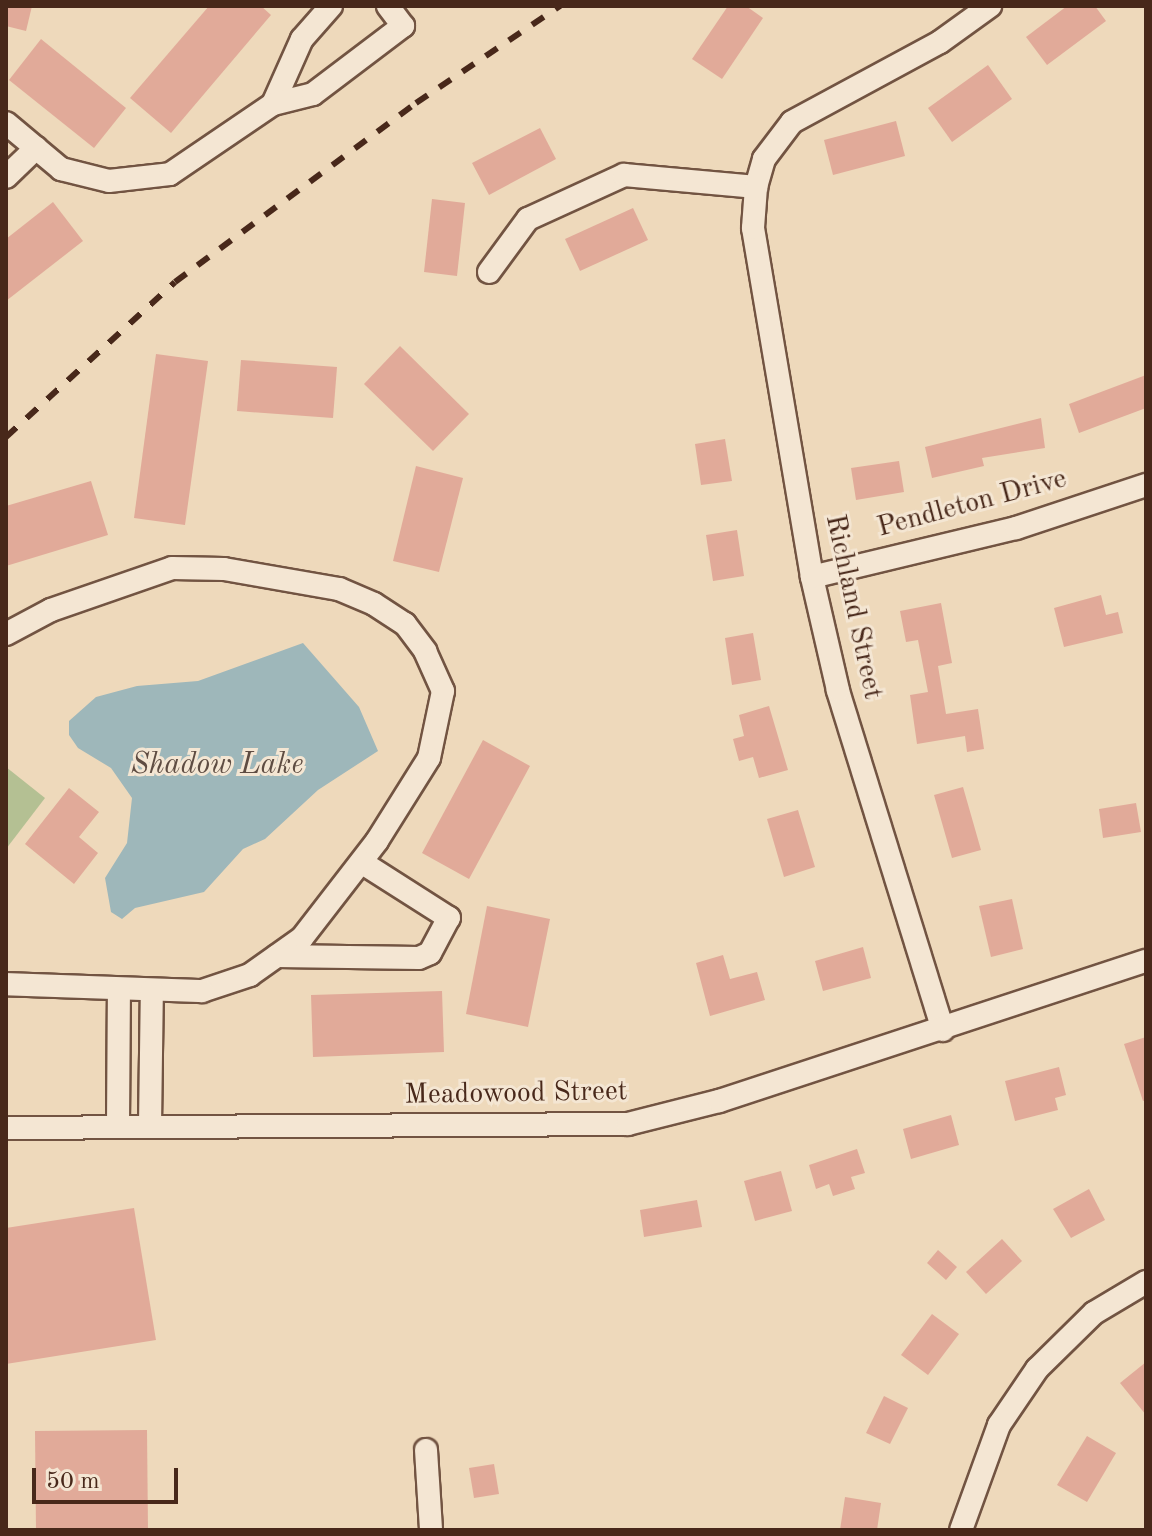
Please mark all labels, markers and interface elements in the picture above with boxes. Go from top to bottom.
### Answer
street label: Pendleton Drive [874,463,1070,545]
street label: Richland Street [817,511,889,703]
water label: Shadow Lake [130,747,304,783]
street label: Meadowood Street [404,1075,628,1113]
scale bar [36,1452,182,1502]
text: 50 m [46,1470,100,1494]

